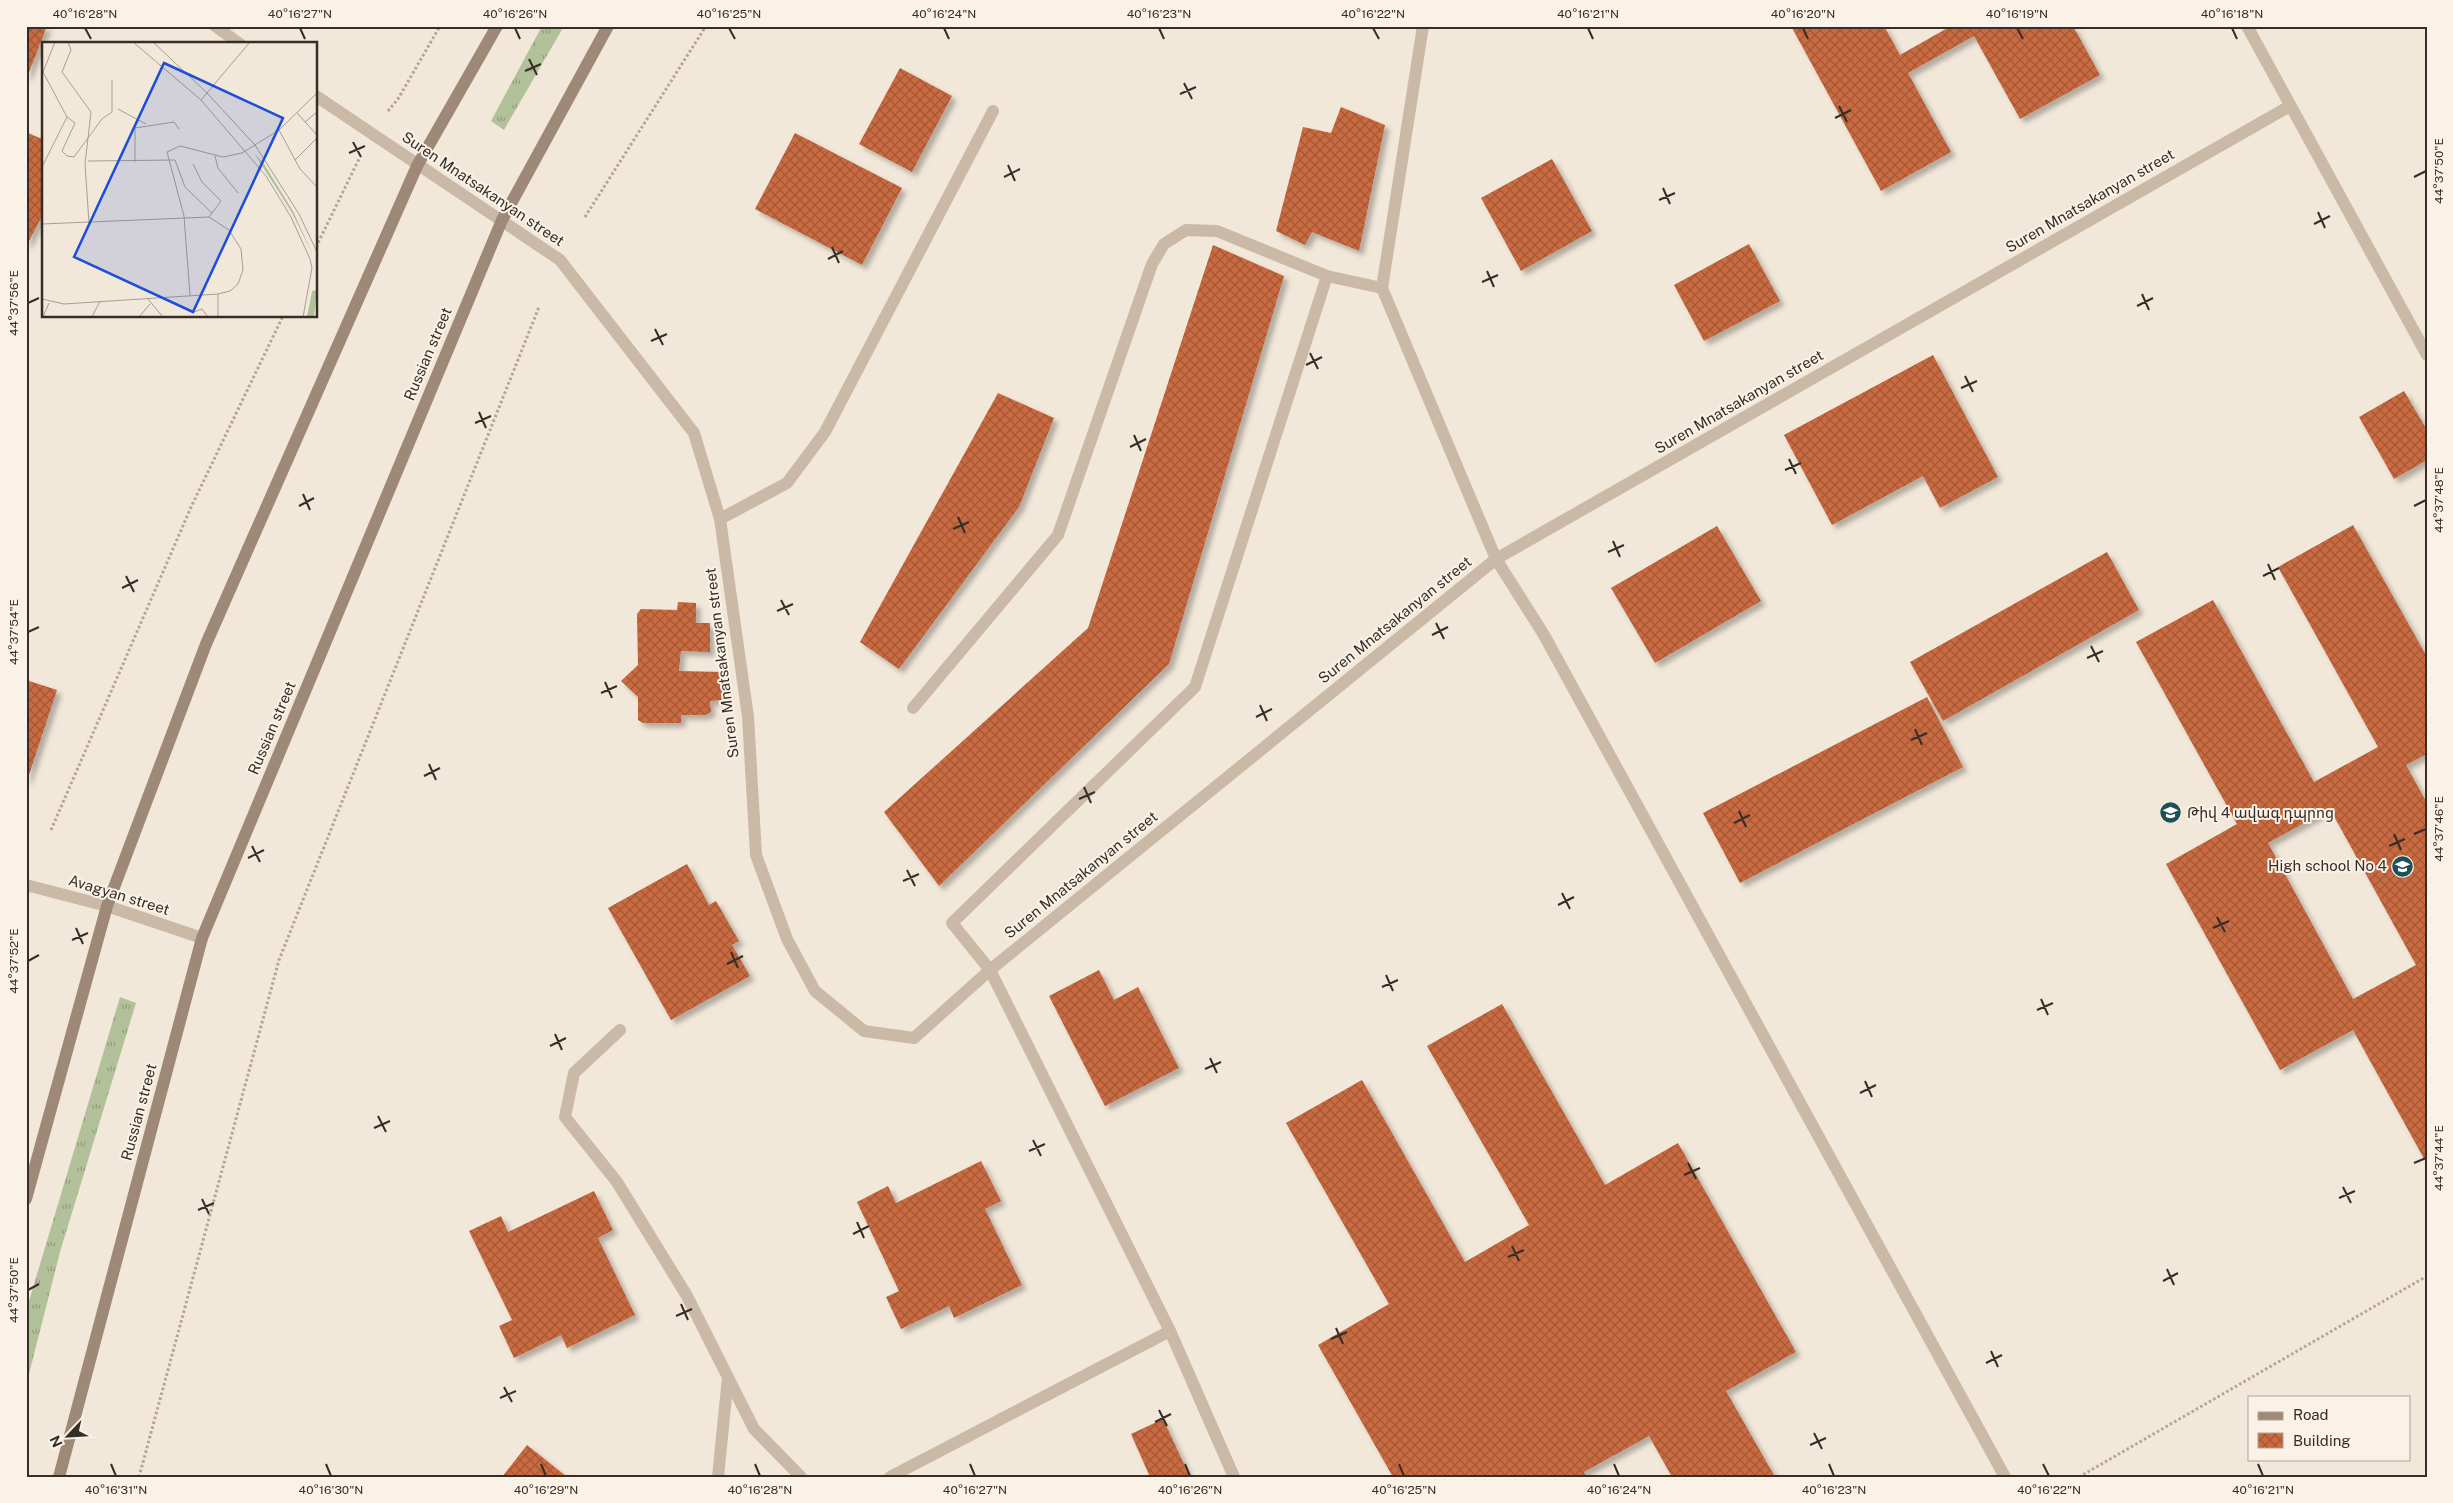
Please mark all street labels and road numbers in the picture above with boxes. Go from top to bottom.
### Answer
street label: Suren Mnatsakanyan street [399,128,568,249]
street label: Suren Mnatsakanyan street [2002,145,2177,256]
street label: Russian street [400,304,455,403]
street label: Suren Mnatsakanyan street [1651,346,1826,457]
street label: Suren Mnatsakanyan street [1315,553,1475,687]
street label: Suren Mnatsakanyan street [701,567,742,759]
street label: Russian street [244,678,299,777]
street label: Suren Mnatsakanyan street [1001,808,1161,942]
street label: Avagyan street [67,871,172,918]
street label: Russian street [117,1061,160,1162]

